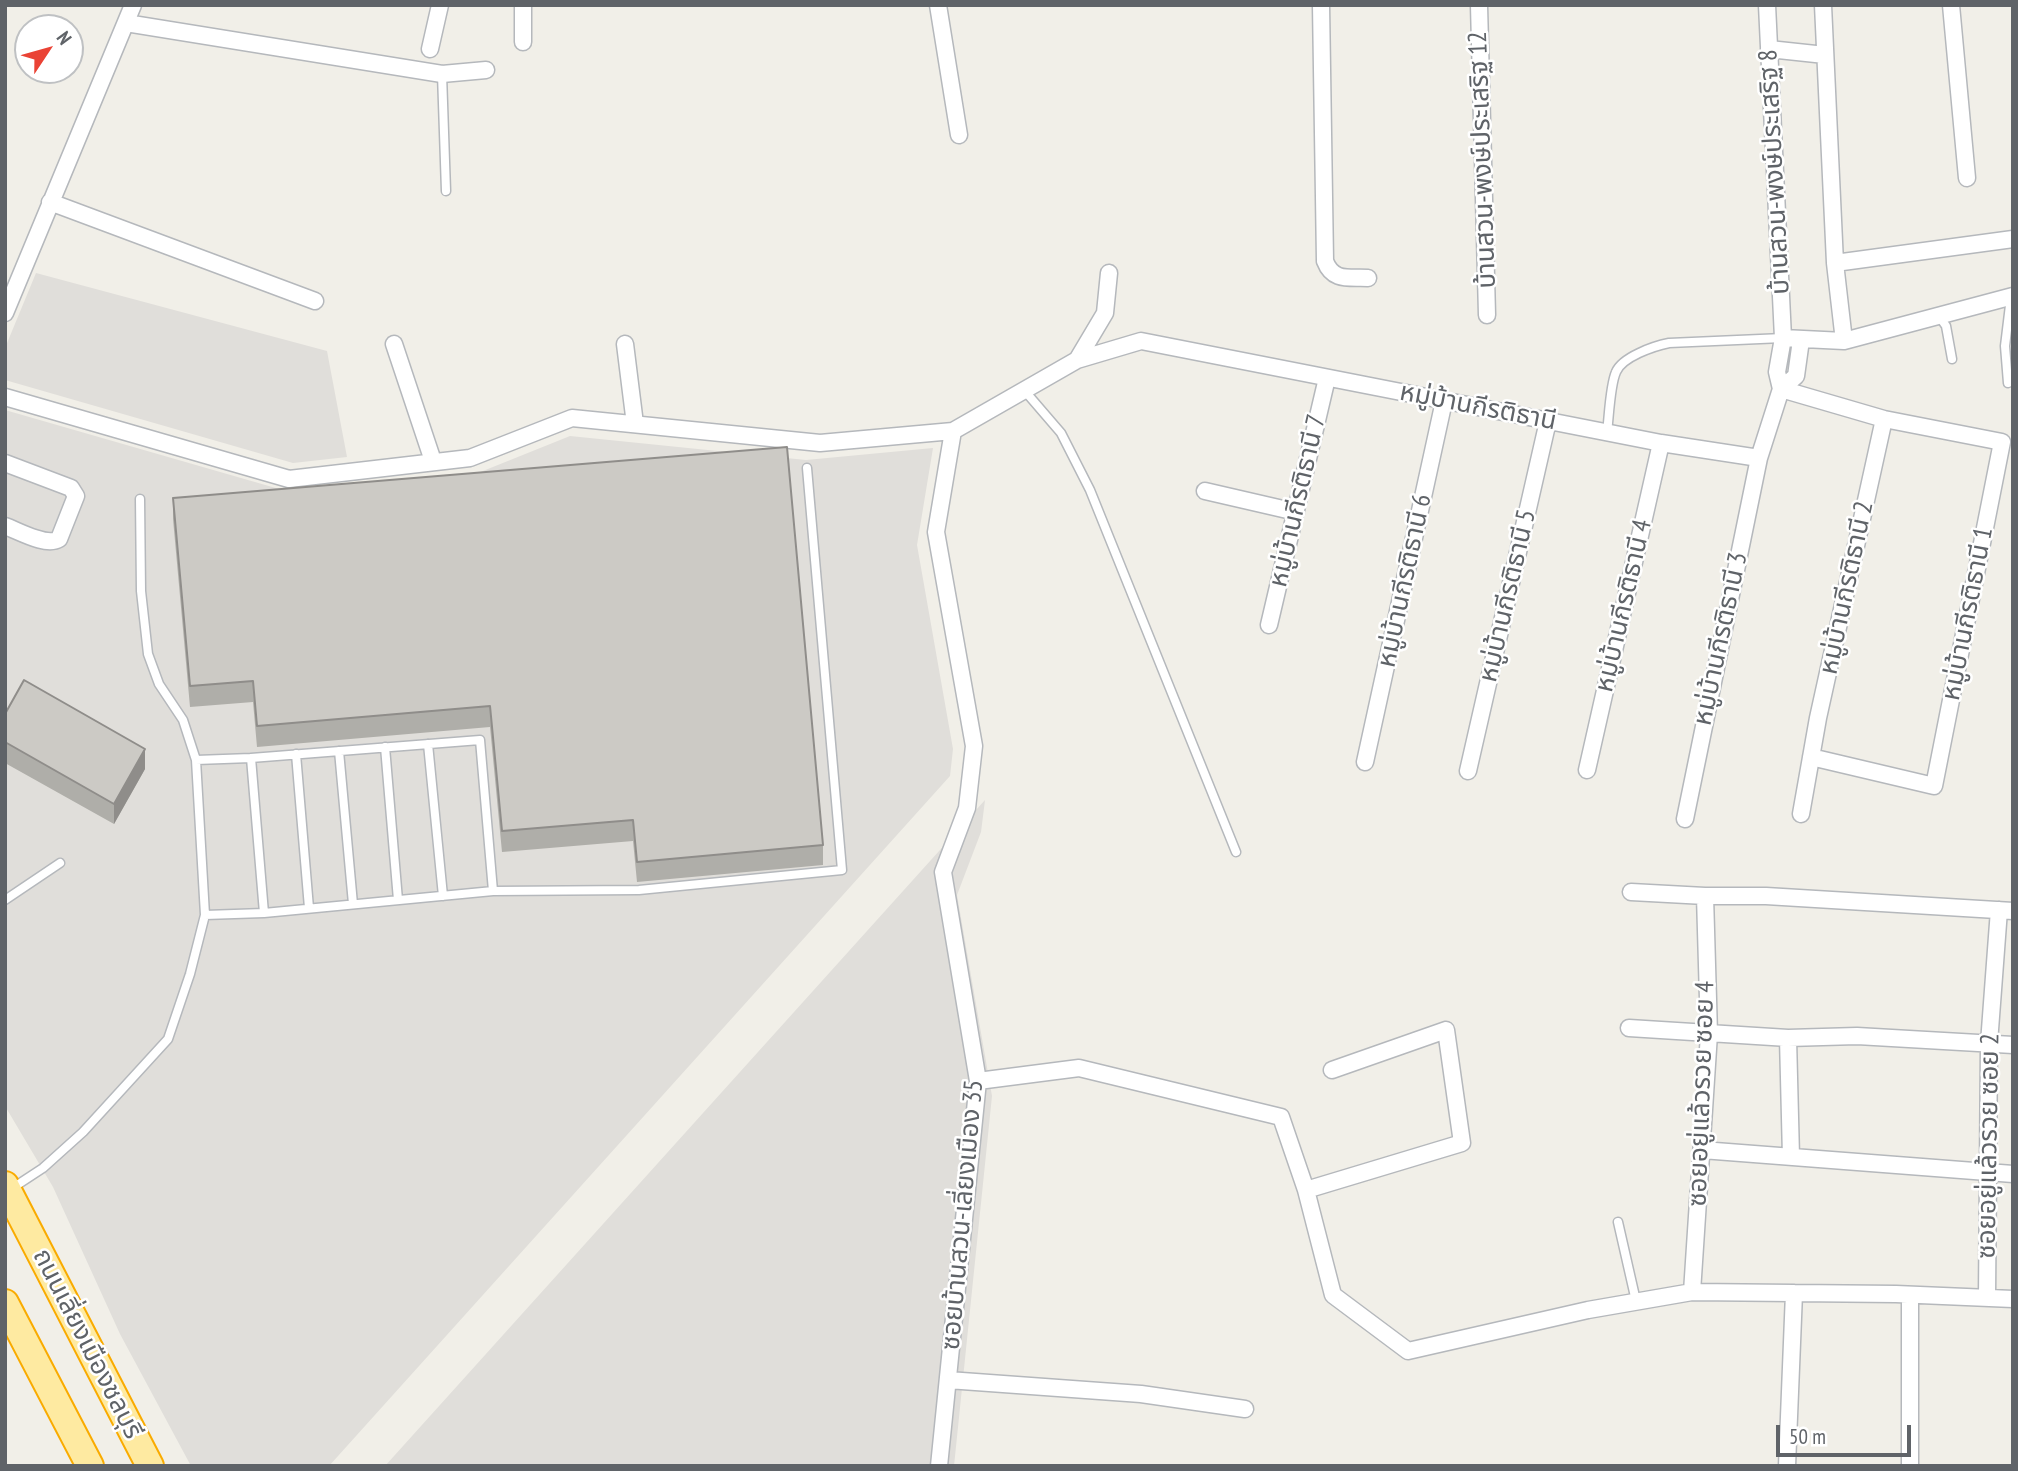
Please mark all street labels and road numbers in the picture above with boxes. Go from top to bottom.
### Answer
street label: บ้านสวน-พงษ์ประเสริฐ 12 [1463,31,1503,289]
street label: บ้านสวน-พงษ์ประเสริฐ 8 [1753,49,1797,295]
street label: หมู่บ้านกีรติธานี [1397,377,1559,437]
street label: หมู่บ้านกีรติธานี 7 [1263,412,1333,590]
street label: หมู่บ้านกีรติธานี 6 [1371,492,1439,670]
street label: หมู่บ้านกีรติธานี 2 [1813,499,1881,677]
street label: หมู่บ้านกีรติธานี 5 [1473,507,1543,685]
street label: หมู่บ้านกีรติธานี 4 [1589,517,1659,695]
street label: หมู่บ้านกีรติธานี 1 [1936,525,2000,703]
street label: หมู่บ้านกีรติธานี 3 [1687,550,1755,728]
street label: ซอยอยู่แล้วรวย ซอย 4 [1682,981,1722,1207]
street label: ซอยอยู่แล้วรวย ซอย 2 [1971,1033,2007,1259]
street label: ซอยบ้านสวน-เลี่ยงเมือง 35 [936,1079,990,1351]
street label: ถนนเลี่ยงเมืองชลบุรี [26,1244,148,1444]

